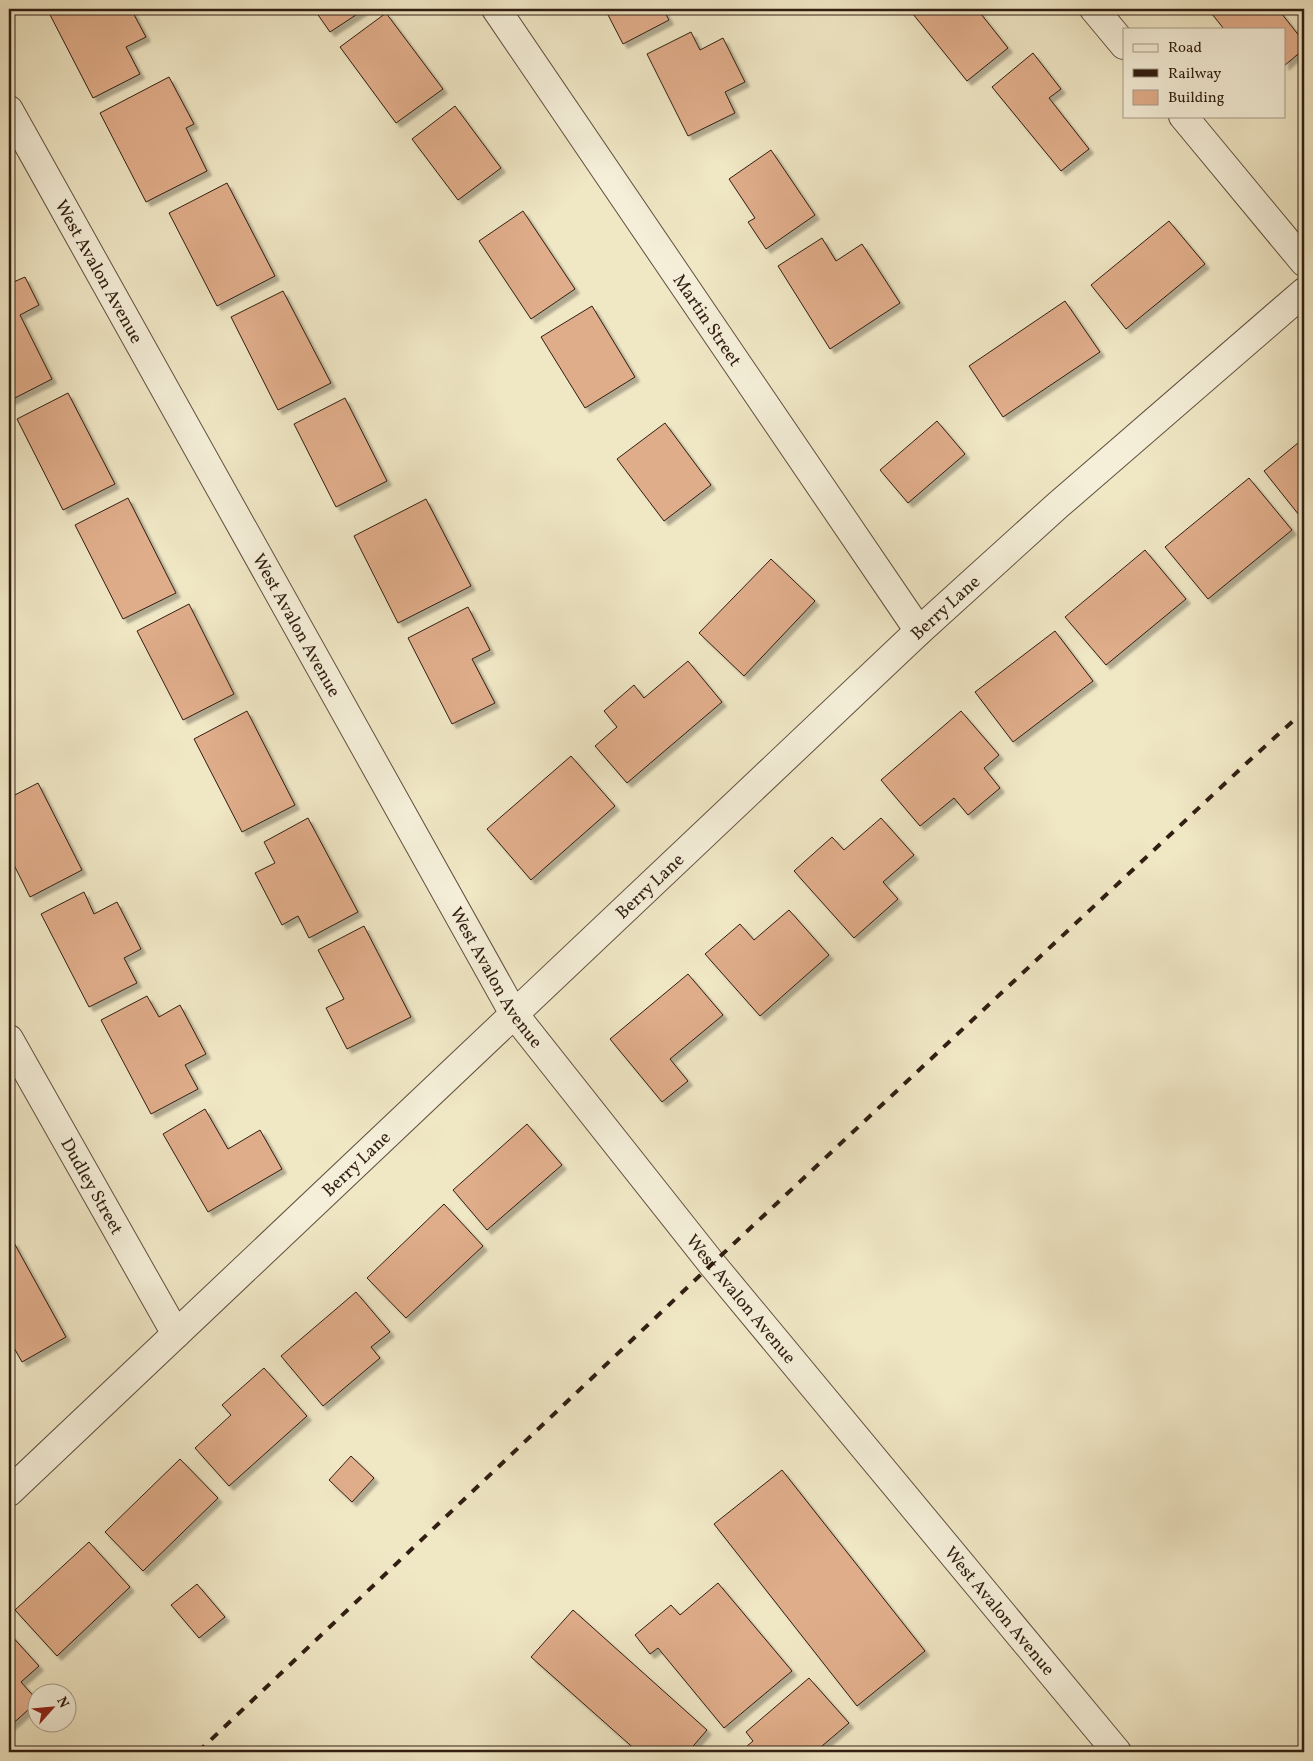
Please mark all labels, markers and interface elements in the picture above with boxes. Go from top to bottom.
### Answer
legend [1123,28,1286,118]
text: Road [1168,38,1202,59]
text: Railway [1168,64,1221,85]
text: Building [1168,88,1225,109]
street label: West Avalon Avenue [48,196,148,349]
street label: Martin Street [666,270,747,372]
street label: West Avalon Avenue [245,549,346,702]
street label: Berry Lane [906,570,986,647]
street label: Berry Lane [611,848,691,926]
street label: West Avalon Avenue [443,903,548,1054]
street label: Berry Lane [317,1126,397,1203]
street label: Dudley Street [54,1134,128,1240]
street label: West Avalon Avenue [679,1230,801,1370]
street label: West Avalon Avenue [938,1542,1060,1682]
north arrow [28,1684,78,1734]
text: N [51,1694,73,1712]

